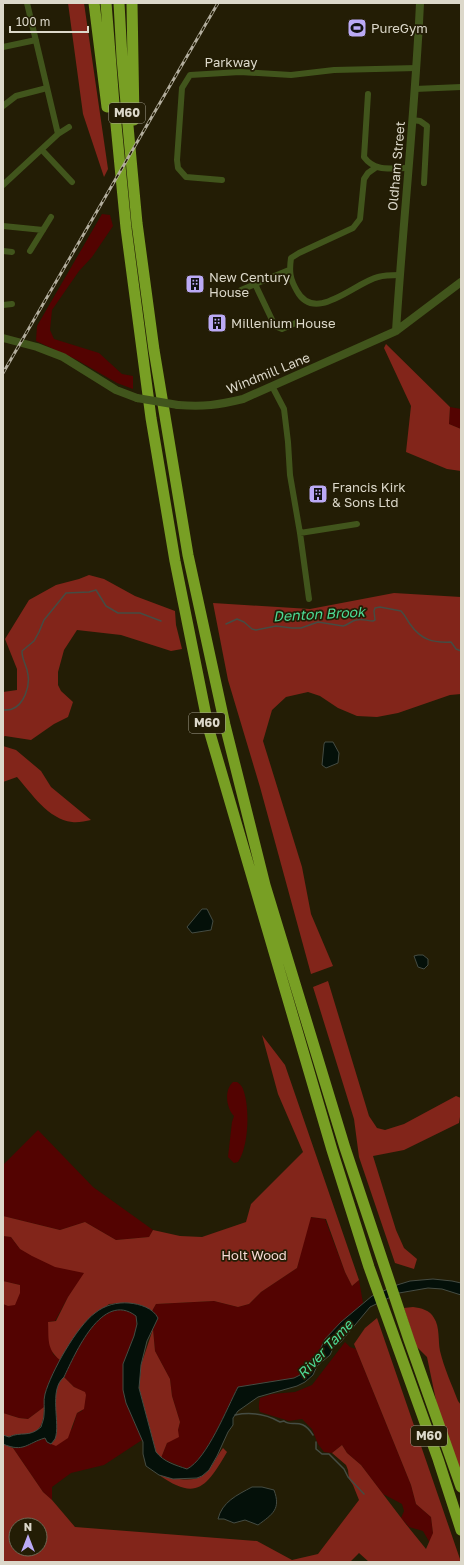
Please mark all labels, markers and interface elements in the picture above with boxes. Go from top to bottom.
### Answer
scale bar [10,8,88,34]
text: 100 m [16,14,50,29]
sports icon: PureGym [346,17,368,39]
place label: PureGym [371,20,428,36]
street label: Parkway [205,54,258,70]
road number: M60 [109,103,145,123]
street label: Oldham Street [384,120,408,212]
place label: New Century House [209,269,291,300]
building icon: New Century House [184,273,206,295]
building icon: Millenium House [206,312,228,334]
place label: Millenium House [231,315,335,331]
street label: Windmill Lane [224,349,312,397]
place label: Francis Kirk & Sons Ltd [332,479,406,510]
building icon: Francis Kirk & Sons Ltd [307,483,329,505]
water label: Denton Brook [273,602,367,624]
road number: M60 [189,713,225,733]
park label: Holt Wood [221,1247,287,1263]
water label: River Tame [293,1315,357,1381]
road number: M60 [411,1426,447,1446]
north arrow [8,1517,48,1557]
text: N [24,1520,32,1533]

